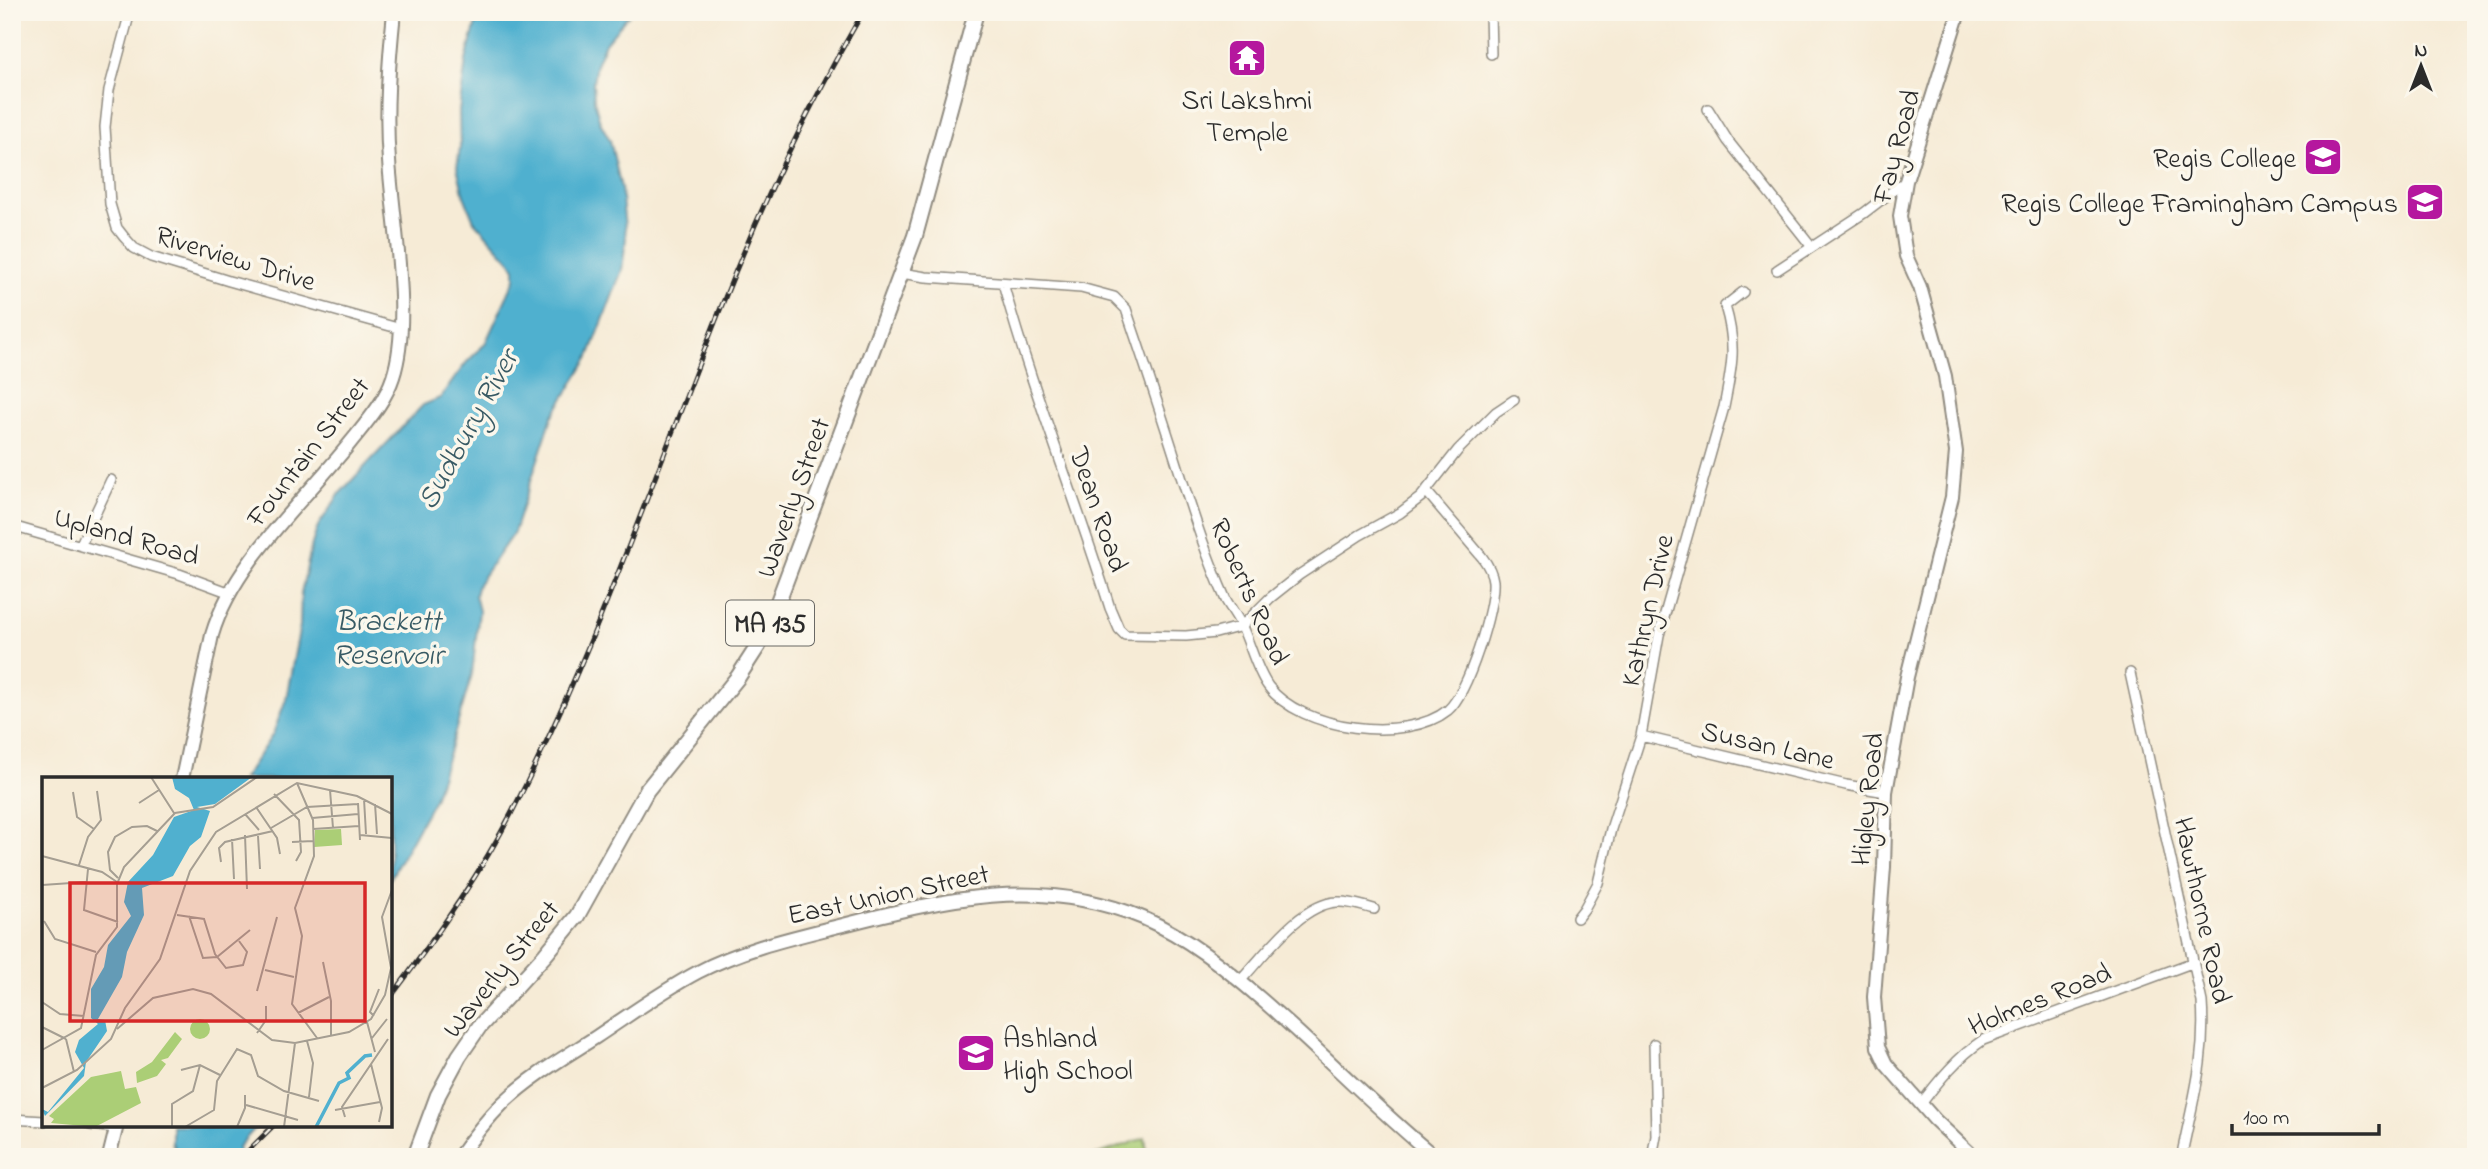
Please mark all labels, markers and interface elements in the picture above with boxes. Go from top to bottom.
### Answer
north arrow [2386,32,2456,102]
temple icon: Sri Lakshmi Temple [1226,37,1268,79]
text: N [2415,38,2428,65]
place label: Sri Lakshmi Temple [1182,82,1312,155]
street label: Fay Road [1863,85,1933,210]
school or university icon: Regis College [2302,136,2344,178]
place label: Regis College [2153,140,2296,181]
school or university icon: Regis College Framingham Campus [2404,181,2446,223]
place label: Regis College Framingham Campus [2001,185,2398,226]
street label: Riverview Drive [150,217,321,304]
water label: Sudbury River [408,339,534,518]
street label: Fountain Street [237,369,382,538]
street label: Waverly Street [747,412,843,584]
street label: Dean Road [1056,441,1137,578]
street label: Upland Road [49,498,204,579]
street label: Roberts Road [1197,512,1299,673]
street label: Kathryn Drive [1612,530,1687,691]
road number: MA 135 [726,600,814,646]
water label: Brackett Reservoir [333,601,447,679]
street label: Susan Lane [1696,712,1838,783]
street label: Higley Road [1842,731,1897,868]
inset map [42,777,392,1127]
street label: Hawthorne Road [2161,814,2240,1008]
street label: East Union Street [784,855,993,938]
street label: Waverly Street [434,892,571,1048]
street label: Holmes Road [1963,954,2118,1049]
place label: Ashland High School [1003,1020,1133,1093]
school or university icon: Ashland High School [955,1032,997,1074]
scale bar [2232,1092,2380,1136]
text: 100 m [2243,1104,2289,1134]

